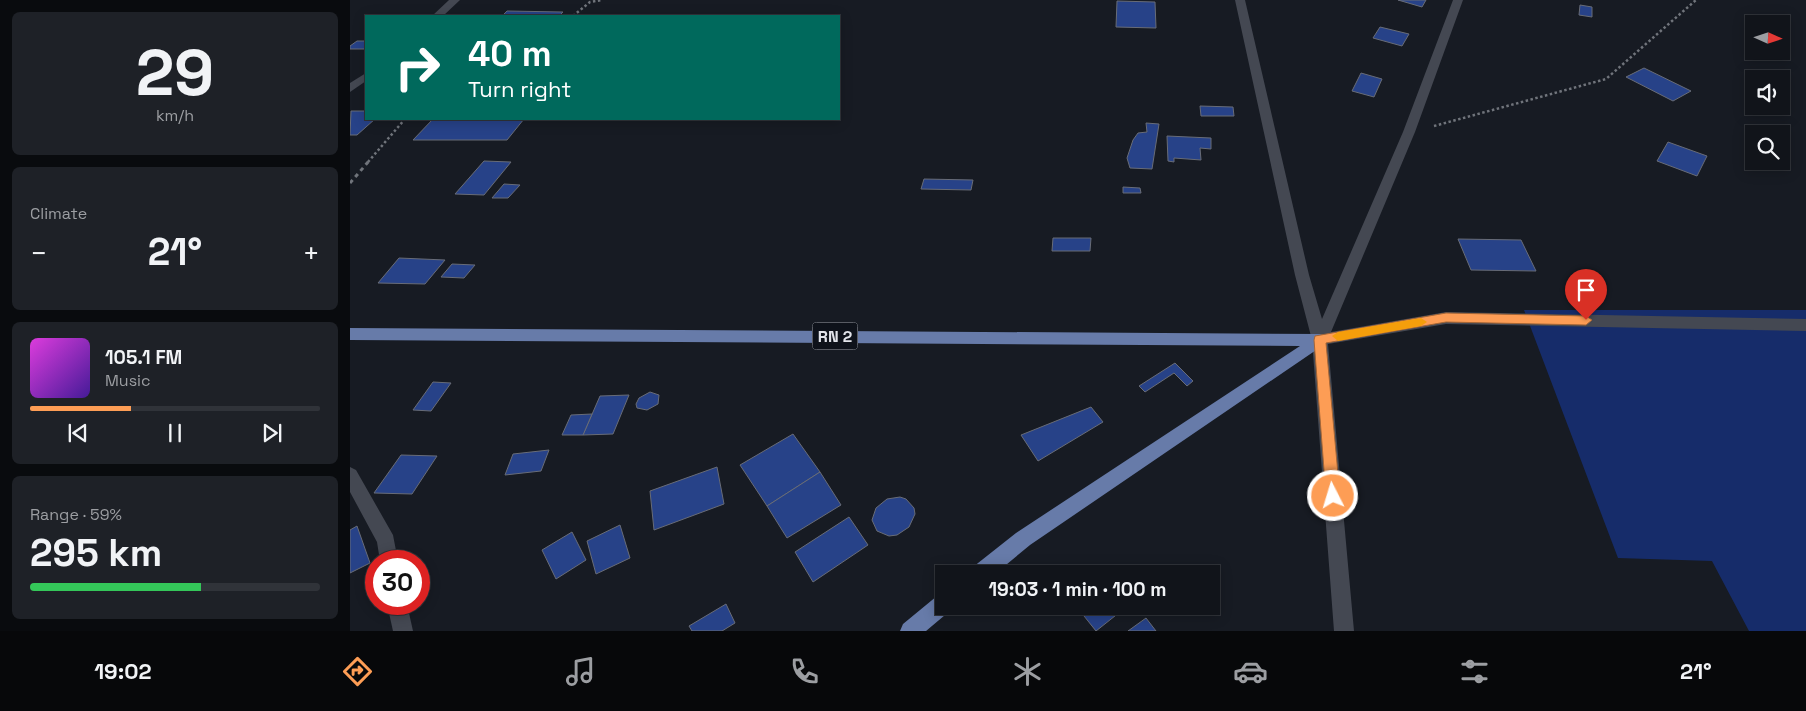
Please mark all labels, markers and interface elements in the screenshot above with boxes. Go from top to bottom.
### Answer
north arrow [1745,15,1790,60]
map controls [1745,15,1790,170]
text: 29 [136,31,214,114]
text: 40 m [468,32,552,76]
icon: right [385,35,450,100]
button: sound [1745,70,1790,115]
text: Turn right [468,75,571,103]
text: km/h [156,105,194,126]
button: search [1745,125,1790,170]
text: Climate [30,203,87,224]
text: 21° [148,228,202,276]
text: − [30,235,47,271]
text: + [303,235,320,271]
pin [1565,269,1607,320]
icon: arrive [1572,276,1600,304]
road number: RN 2 [812,322,858,350]
text: 105.1 FM [105,345,182,370]
text: Music [105,370,151,391]
icon: previous [64,419,92,447]
icon: pause [161,419,189,447]
icon: next [258,419,286,447]
position arrow [1306,469,1358,521]
text: Range · 59% [30,504,122,525]
text: 295 km [30,529,162,577]
speed limit sign: 30 [365,550,430,615]
text: 19:03 · 1 min · 100 m [988,577,1167,602]
icon: directions [340,654,375,689]
icon: music [563,654,598,689]
icon: phone [787,654,822,689]
icon: climate [1010,654,1045,689]
icon: car [1233,654,1268,689]
icon: filters [1457,654,1492,689]
text: 19:02 [94,657,152,685]
text: 21° [1680,657,1712,685]

